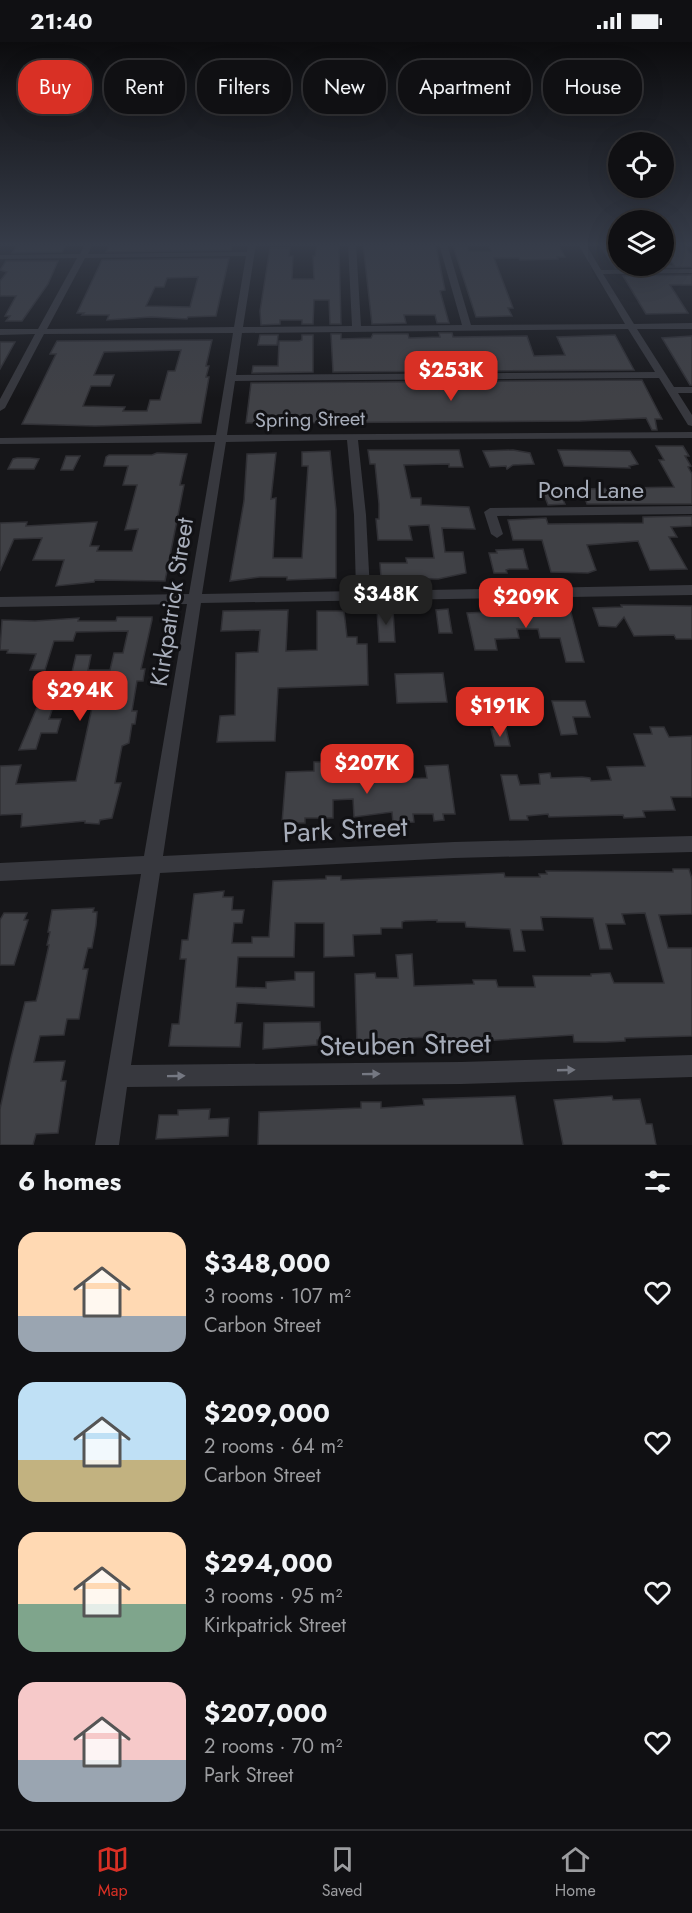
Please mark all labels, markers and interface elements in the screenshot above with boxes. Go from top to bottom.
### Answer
text: 21:40 [30,5,93,37]
chip: Buy [18,60,92,114]
chip: Rent [104,60,185,114]
chip: Filters [197,60,291,114]
chip: New [303,60,386,114]
chip: Apartment [398,60,531,114]
chip: House [543,60,642,114]
map controls [608,132,674,276]
button: locate [608,132,674,198]
button: layers [608,210,674,276]
pin: $253K [409,351,493,402]
text: $253K [419,356,483,385]
street label: Spring Street [255,404,365,435]
street label: Pond Lane [538,472,644,507]
street label: Kirkpatrick Street [141,515,202,689]
pin: $348K [344,575,428,626]
pin: $209K [484,578,568,629]
text: $348K [353,580,419,609]
text: $209K [493,583,559,612]
pin: $294K [38,671,122,722]
text: $294K [47,676,113,705]
pin: $191K [458,687,542,738]
text: $191K [470,692,530,721]
pin: $207K [325,744,409,795]
text: $207K [335,749,399,778]
street label: Park Street [281,806,409,853]
street label: Steuben Street [319,1023,491,1066]
one-way arrow [557,1065,576,1074]
one-way arrow [362,1069,381,1079]
one-way arrow [167,1071,186,1081]
text: 6 homes [18,1162,121,1200]
icon: filters [641,1165,674,1198]
text: $348,000 [204,1244,330,1282]
icon: home [66,1256,138,1328]
icon: heart [641,1276,674,1309]
text: 3 rooms · 107 m² [204,1282,351,1311]
text: Carbon Street [204,1311,321,1340]
text: $209,000 [204,1394,330,1432]
icon: home [66,1406,138,1478]
icon: heart [641,1426,674,1459]
text: 2 rooms · 64 m² [204,1432,343,1461]
text: Carbon Street [204,1461,321,1490]
text: $294,000 [204,1544,333,1582]
icon: home [66,1556,138,1628]
icon: heart [641,1576,674,1609]
text: 3 rooms · 95 m² [204,1582,342,1611]
text: Kirkpatrick Street [204,1611,346,1640]
text: $207,000 [204,1694,328,1732]
icon: home [66,1706,138,1778]
icon: heart [641,1726,674,1759]
text: 2 rooms · 70 m² [204,1732,342,1761]
text: Park Street [204,1761,293,1790]
tab: Map [96,1843,129,1902]
tab: Saved [322,1843,362,1902]
tab: Home [555,1843,596,1902]

